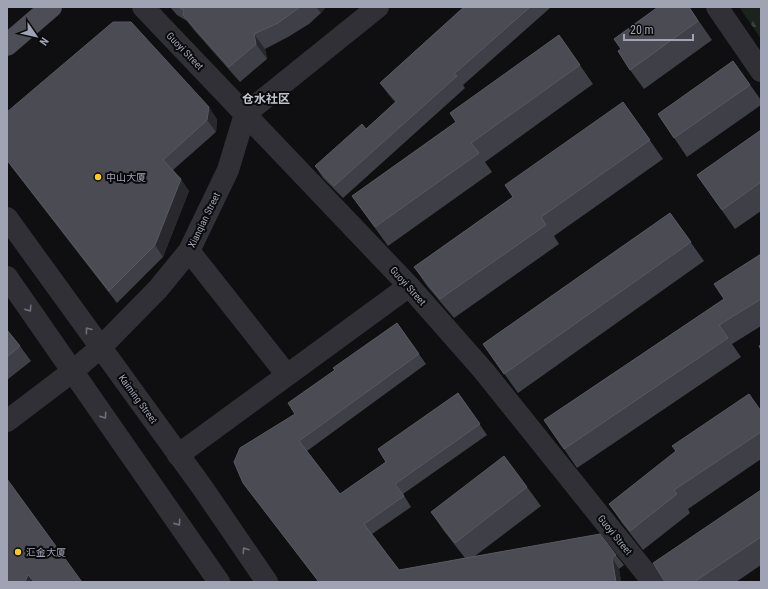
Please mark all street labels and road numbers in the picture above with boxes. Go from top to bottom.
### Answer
street label: Guoyi Street [164,30,206,72]
street label: Xianqian Street [186,191,222,249]
street label: Guoyi Street [388,265,428,307]
street label: Kaiming Street [117,372,159,426]
street label: Guoyi Street [596,513,634,557]

